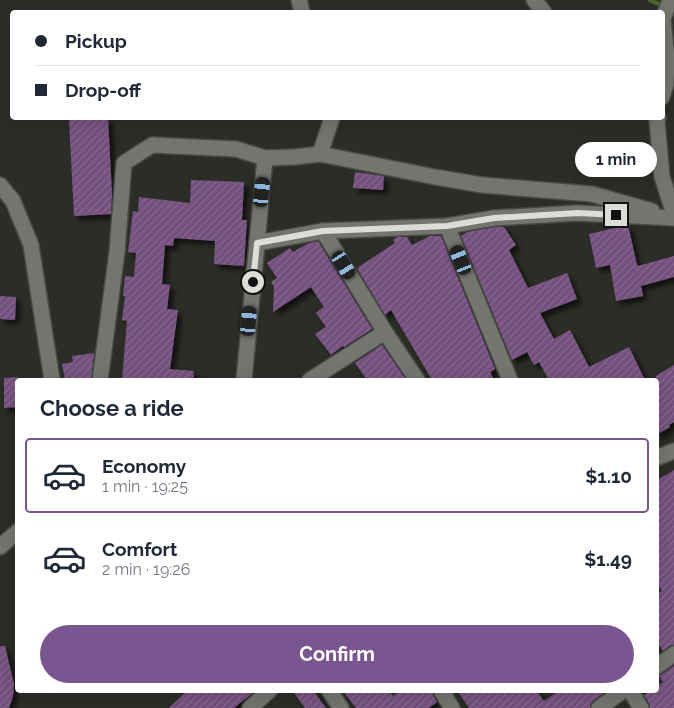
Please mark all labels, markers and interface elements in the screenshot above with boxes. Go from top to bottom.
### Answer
text: Pickup [65,30,127,52]
text: Drop-off [65,79,141,101]
callout: 1 min [575,142,657,178]
text: 1 min [596,150,636,169]
car [252,176,271,208]
route end [605,204,627,226]
car [448,243,473,277]
car [329,248,358,282]
route start [242,271,264,293]
car [240,305,257,337]
text: Choose a ride [40,395,184,421]
icon: car [42,453,87,498]
text: Economy [102,455,186,477]
text: $1.10 [585,465,632,487]
text: 1 min · 19:25 [102,477,188,496]
icon: car [42,536,87,581]
text: Comfort [102,538,177,560]
text: $1.49 [584,548,632,570]
text: 2 min · 19:26 [102,560,190,579]
button: Confirm [40,625,634,683]

